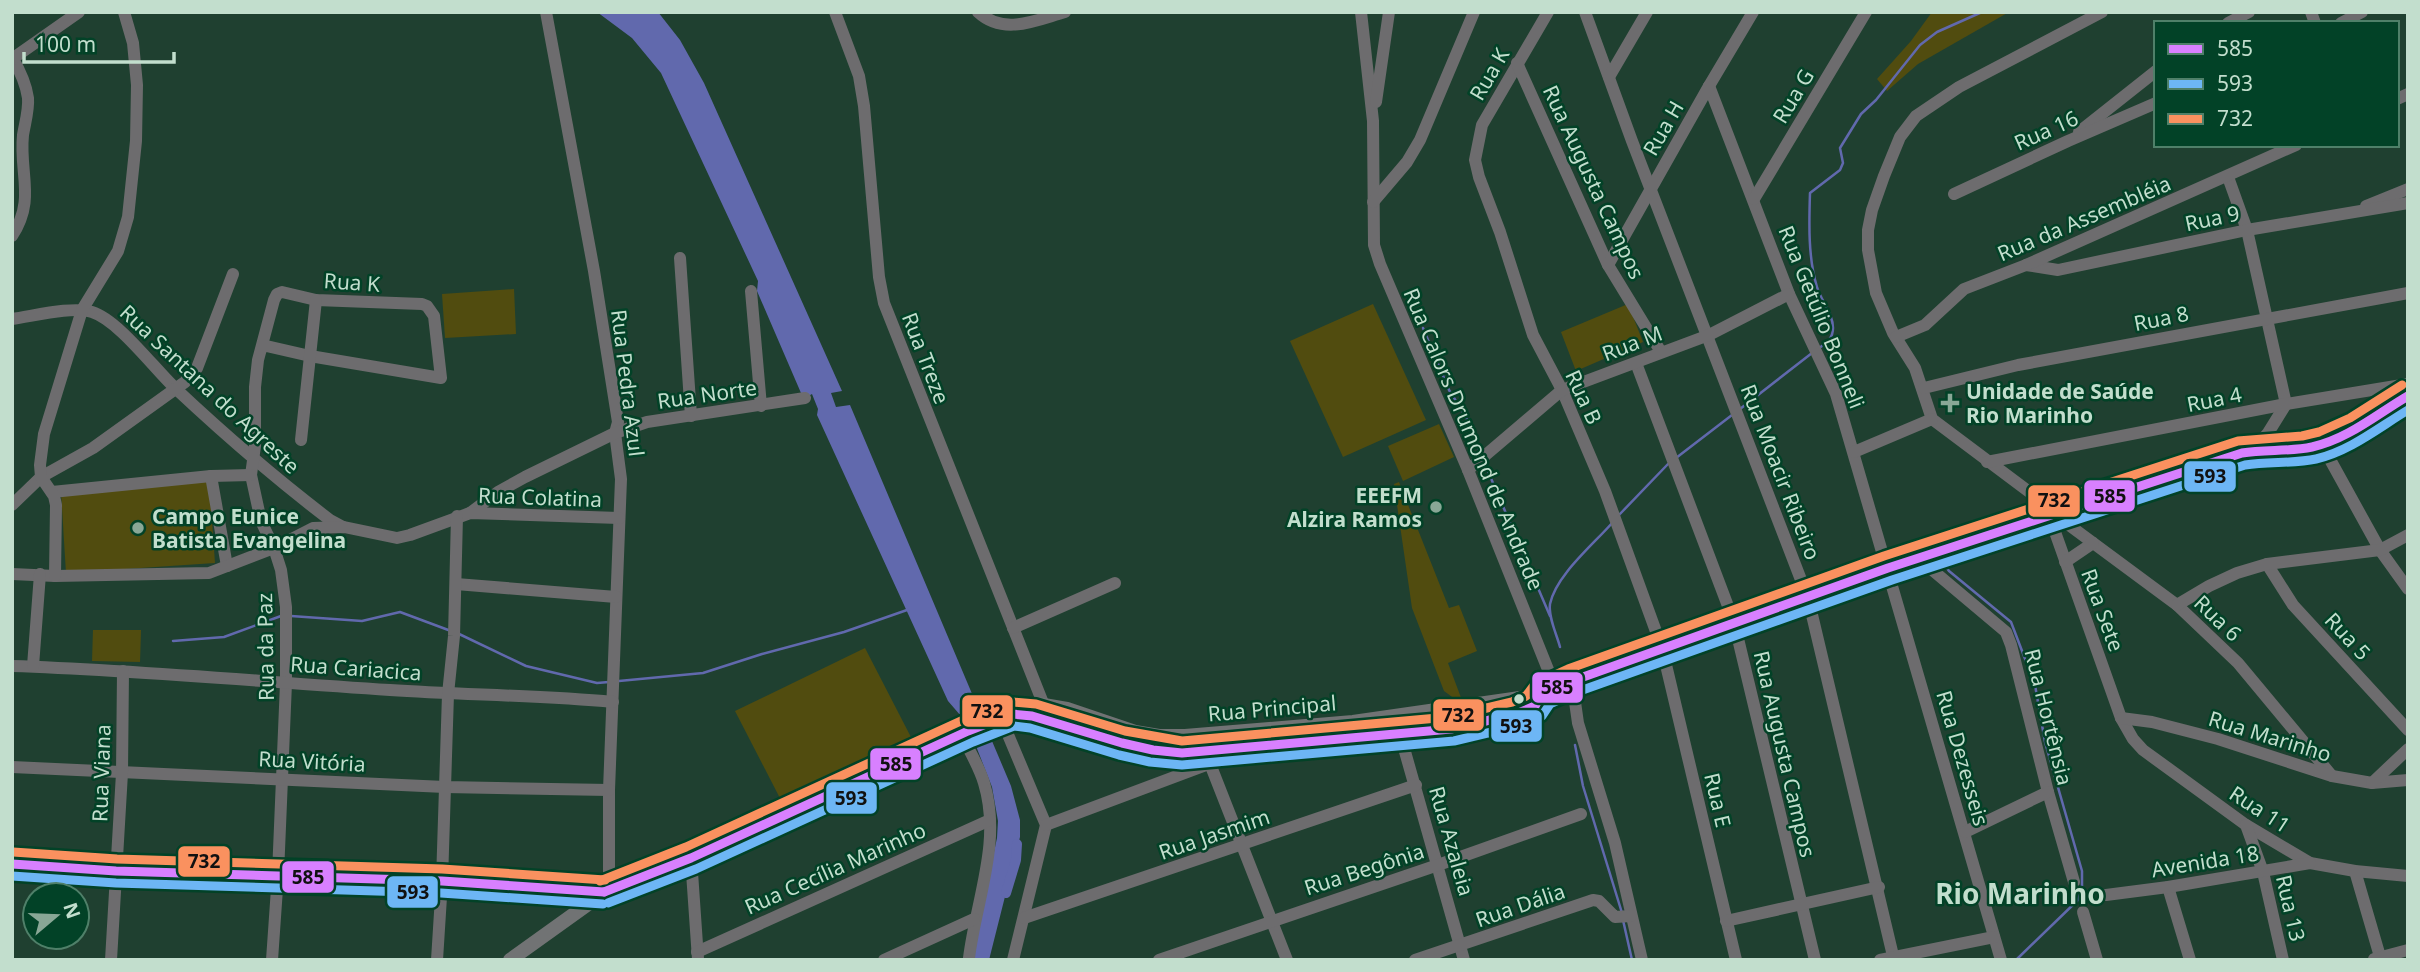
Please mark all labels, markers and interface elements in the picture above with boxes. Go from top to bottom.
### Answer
scale bar [24,21,175,65]
legend [2154,21,2399,147]
text: 100 m [35,30,96,58]
text: 585 [2217,34,2253,62]
street label: Rua K [1463,43,1515,105]
street label: Rua G [1766,64,1820,128]
text: 593 [2217,69,2253,97]
street label: Rua Augusta Campos [1537,81,1651,283]
street label: Rua H [1636,96,1690,160]
street label: Rua 16 [2010,104,2082,156]
text: 732 [2217,104,2253,132]
street label: Rua da Assembléia [1993,169,2175,267]
street label: Rua 9 [2182,199,2242,237]
street label: Rua Getúlio Bonneli [1773,221,1871,413]
street label: Rua K [323,266,381,298]
street label: Rua Calors Drumond de Andrade [1397,284,1551,594]
street label: Rua Santana do Agreste [114,298,306,480]
street label: Rua 8 [2131,299,2191,337]
street label: Rua Pedra Azul [605,308,651,458]
street label: Rua Treze [896,308,956,408]
street label: Rua M [1598,319,1666,367]
street label: Rua B [1559,365,1609,429]
street label: Rua Norte [656,373,758,415]
place label: Unidade de Saúde Rio Marinho [1966,377,2154,429]
street label: Rua Moacir Ribeiro [1735,380,1827,564]
street label: Rua 4 [2184,380,2244,418]
marker: Unidade de Saúde Rio Marinho [1940,393,1960,413]
line badge: 593 [2183,460,2237,493]
text: 593 [2194,463,2226,489]
line badge: 585 [2083,479,2136,513]
street label: Rua Colatina [477,481,603,513]
place label: EEEFM Alzira Ramos [1287,481,1422,533]
text: 585 [2094,483,2126,509]
line badge: 732 [2027,484,2081,518]
text: 732 [2038,487,2070,513]
marker: EEEFM Alzira Ramos [1428,499,1444,515]
place label: Campo Eunice Batista Evangelina [152,502,346,554]
marker: Campo Eunice Batista Evangelina [130,520,146,536]
street label: Rua Sete [2075,565,2131,655]
street label: Rua 6 [2188,589,2248,647]
street label: Rua da Paz [250,593,280,701]
street label: Rua 5 [2319,606,2377,666]
street label: Rua Hortênsia [2018,646,2080,788]
street label: Rua Augusta Campos [1748,648,1822,860]
street label: Rua Cariacica [289,649,423,687]
line badge: 585 [1531,671,1584,704]
text: 585 [1541,674,1573,700]
street label: Rua Dezesseis [1930,687,1996,829]
street label: Rua Principal [1207,688,1337,728]
unlabelled marker [1512,692,1526,706]
line badge: 732 [961,694,1014,728]
text: 732 [971,698,1003,724]
line badge: 732 [1432,698,1485,732]
text: 732 [1442,702,1474,728]
street label: Rua Marinho [2205,704,2335,768]
line badge: 593 [1490,709,1543,743]
text: 593 [1500,713,1532,739]
street label: Rua Viana [85,724,117,822]
street label: Rua Vitória [258,744,366,778]
line badge: 585 [869,747,922,781]
text: 585 [880,751,912,777]
street label: Rua E [1698,770,1738,830]
street label: Rua 11 [2224,779,2296,839]
line badge: 593 [825,781,878,815]
street label: Rua Azaleia [1423,783,1481,899]
text: 593 [835,785,867,811]
street label: Rua Jasmim [1155,802,1273,866]
street label: Rua Cecília Marinho [740,815,930,921]
street label: Rua Begônia [1300,836,1428,902]
street label: Avenida 18 [2149,839,2261,883]
line badge: 732 [177,845,231,878]
text: 732 [188,848,220,874]
line badge: 585 [281,860,335,894]
text: 585 [292,864,324,890]
street label: Rua 13 [2270,872,2312,944]
district label: Rio Marinho [1935,874,2105,912]
line badge: 593 [386,875,439,909]
street label: Rua Dália [1471,877,1569,933]
text: 593 [397,879,429,905]
north arrow [21,881,91,951]
text: N [57,899,87,922]

